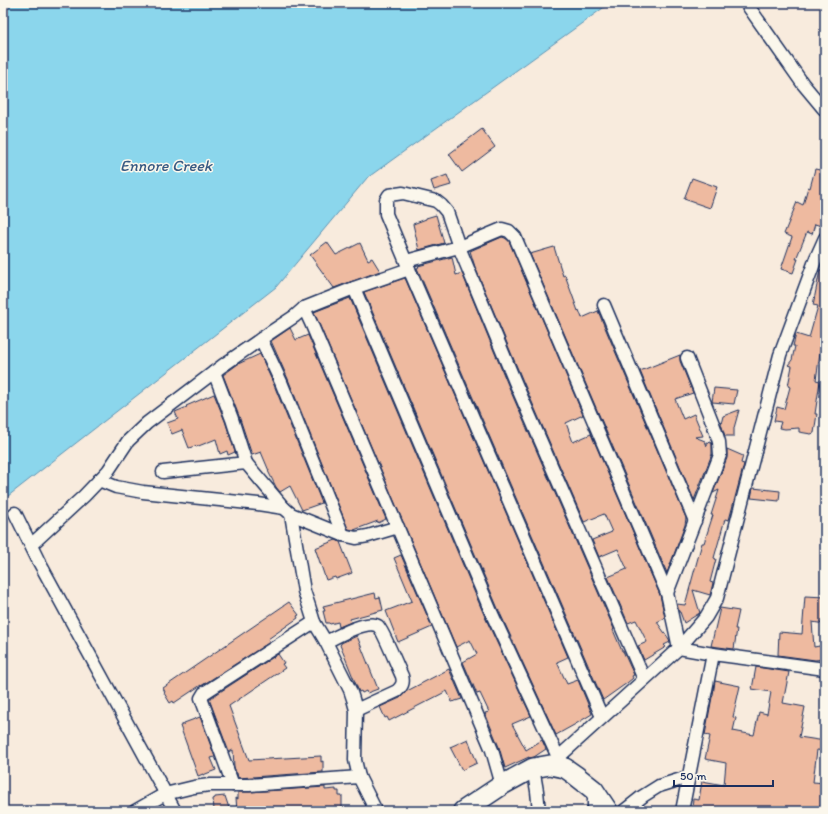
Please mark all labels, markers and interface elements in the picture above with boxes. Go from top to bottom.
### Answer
water label: Ennore Creek [120,156,213,175]
scale bar [674,762,773,788]
text: 50 m [680,769,706,783]

